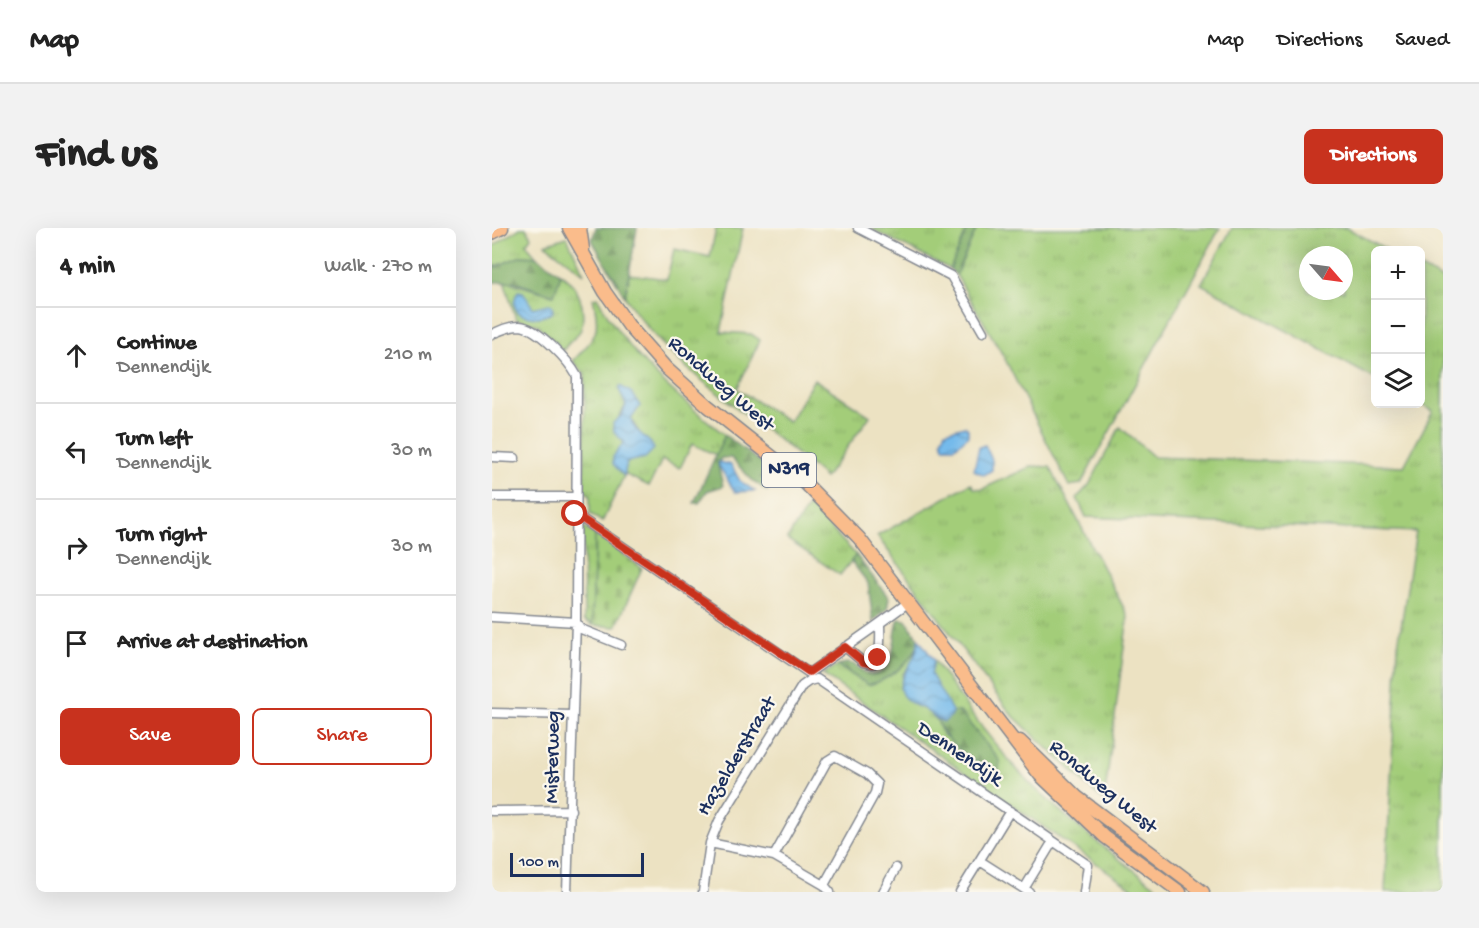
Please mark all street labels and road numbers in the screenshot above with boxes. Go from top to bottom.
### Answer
street label: Rondweg West [662,332,780,440]
road number: N319 [762,453,816,487]
street label: Hazelderstraat [693,691,785,821]
street label: Misterweg [541,710,567,804]
street label: Dennendijk [910,716,1009,794]
street label: Rondweg West [1043,736,1163,842]

